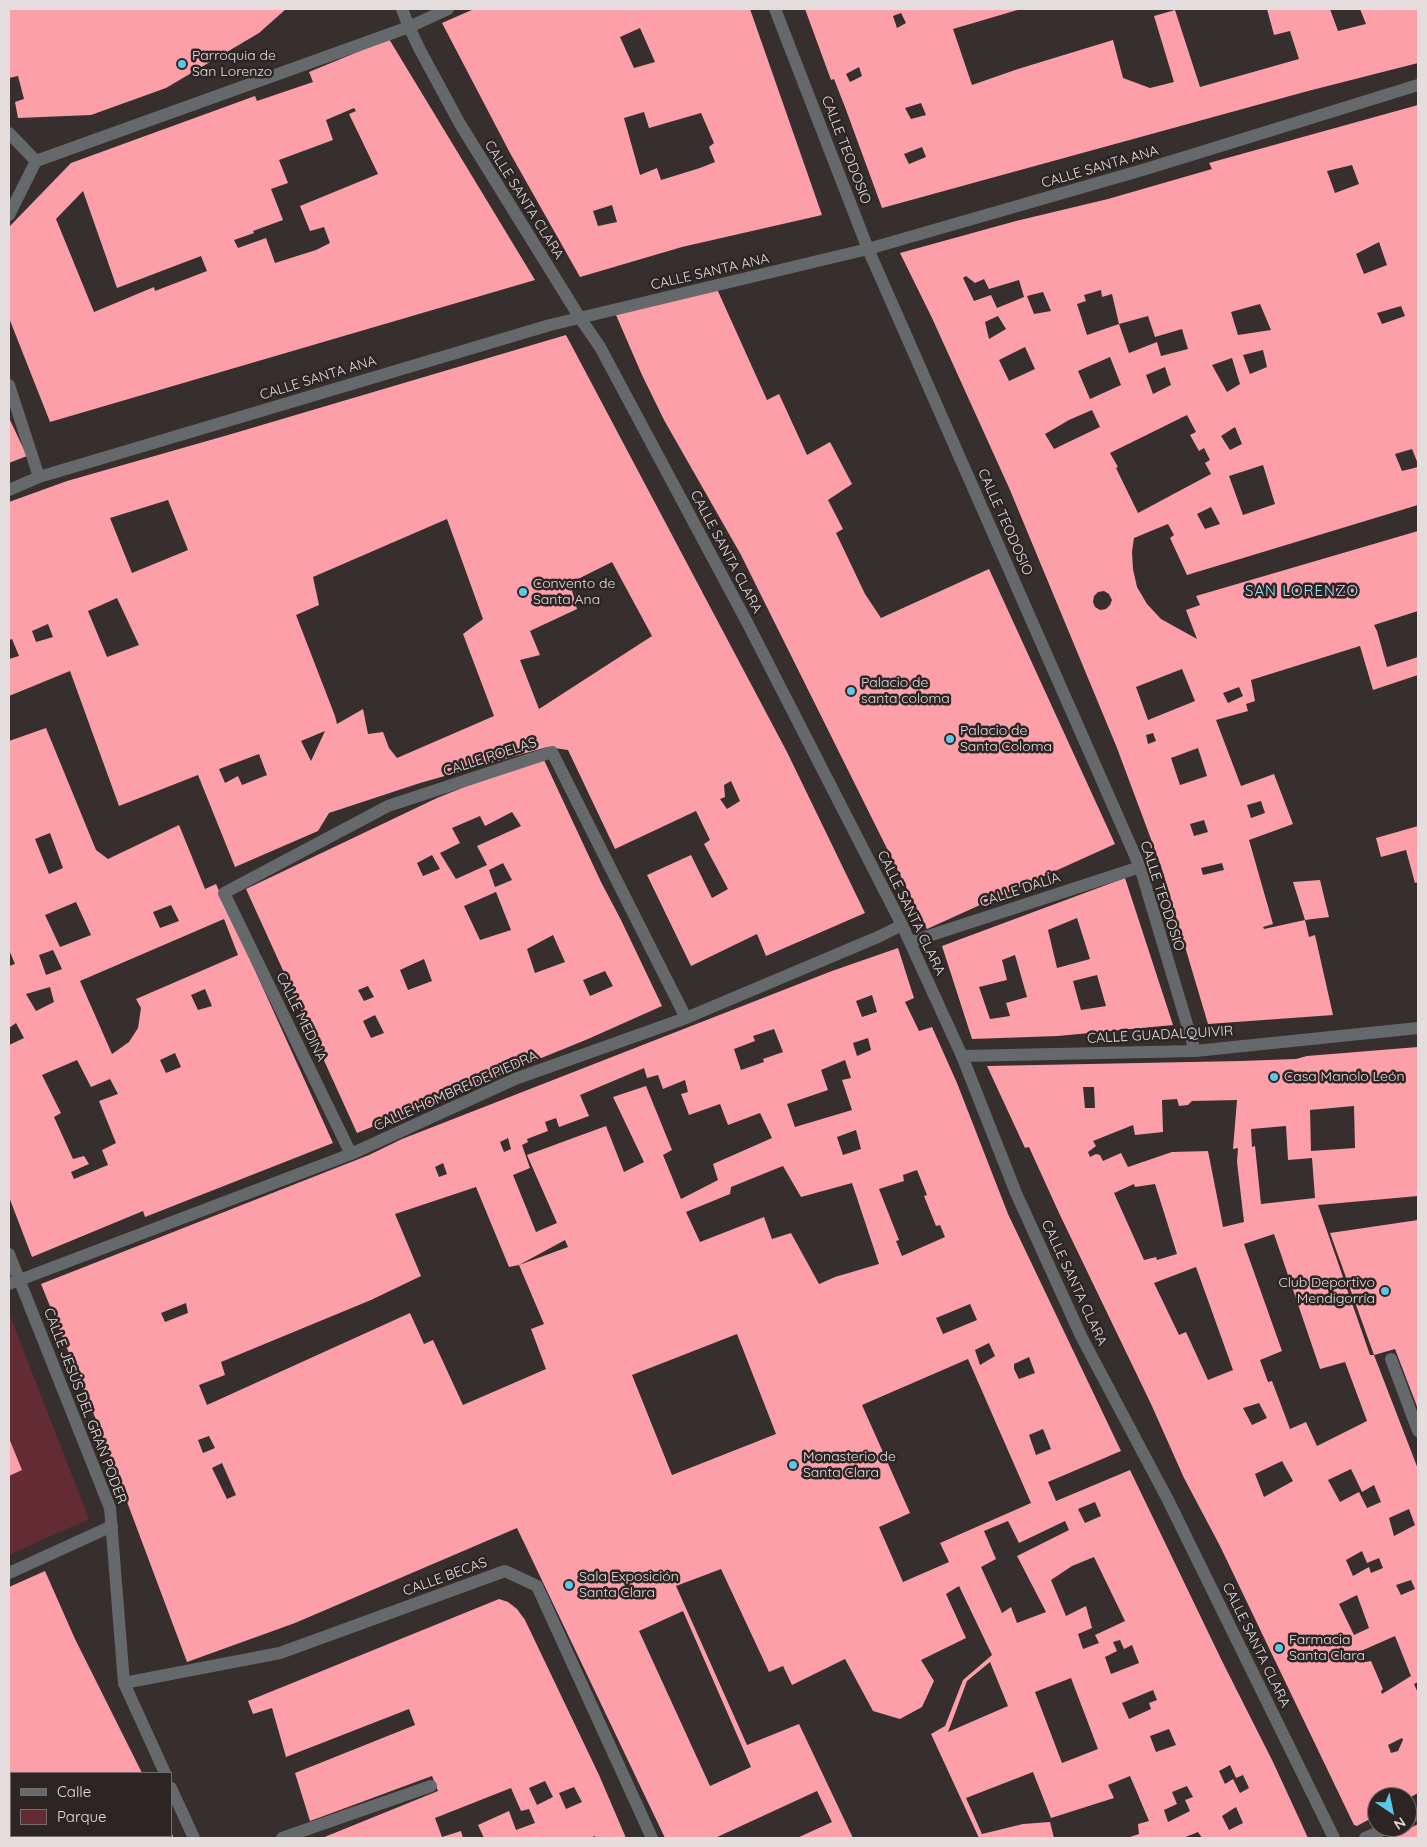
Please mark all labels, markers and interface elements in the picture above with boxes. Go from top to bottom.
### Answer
place label: Parroquia de San Lorenzo [192,48,276,80]
marker: Parroquia de San Lorenzo [176,58,188,70]
street label: CALLE TEODOSIO [818,93,874,207]
street label: CALLE SANTA CLARA [481,138,567,262]
street label: CALLE SANTA ANA [1040,142,1160,192]
street label: CALLE SANTA ANA [649,250,771,294]
street label: CALLE SANTA ANA [258,352,378,404]
street label: CALLE TEODOSIO [974,466,1036,578]
street label: CALLE SANTA CLARA [686,488,766,616]
place label: Convento de Santa Ana [533,576,615,608]
district label: SAN LORENZO [1244,582,1360,600]
marker: Convento de Santa Ana [517,586,529,598]
place label: Palacio de santa coloma [861,675,950,708]
marker: Palacio de santa coloma [845,685,857,697]
place label: Palacio de Santa Coloma [960,723,1052,756]
marker: Palacio de Santa Coloma [944,733,956,745]
street label: CALLE ROELAS [441,734,539,780]
street label: CALLE TEODOSIO [1136,839,1188,953]
street label: CALLE SANTA CLARA [873,848,949,978]
street label: CALLE DALÍA [977,869,1063,911]
street label: CALLE MEDINA [272,970,330,1064]
street label: CALLE GUADALQUIVIR [1086,1023,1234,1047]
street label: CALLE HOMBRE DE PIEDRA [371,1047,541,1135]
place label: Casa Manolo León [1284,1069,1404,1085]
marker: Casa Manolo León [1268,1071,1280,1083]
street label: CALLE SANTA CLARA [1037,1217,1111,1349]
place label: Club Deportivo Mendigorría [1278,1275,1375,1308]
marker: Club Deportivo Mendigorría [1379,1285,1391,1297]
street label: CALLE JESÚS DEL GRAN PODER [40,1306,130,1506]
place label: Monasterio de Santa Clara [803,1449,896,1481]
marker: Monasterio de Santa Clara [787,1459,799,1471]
street label: CALLE BECAS [401,1554,489,1600]
place label: Sala Exposición Santa Clara [579,1569,679,1601]
marker: Sala Exposición Santa Clara [563,1579,575,1591]
street label: CALLE SANTA CLARA [1218,1580,1294,1710]
place label: Farmacia Santa Clara [1289,1632,1365,1664]
marker: Farmacia Santa Clara [1273,1642,1285,1654]
legend [10,1772,172,1837]
text: Calle [57,1782,91,1801]
north arrow [1367,1787,1417,1837]
text: Parque [57,1807,107,1826]
text: N [1391,1813,1409,1834]

